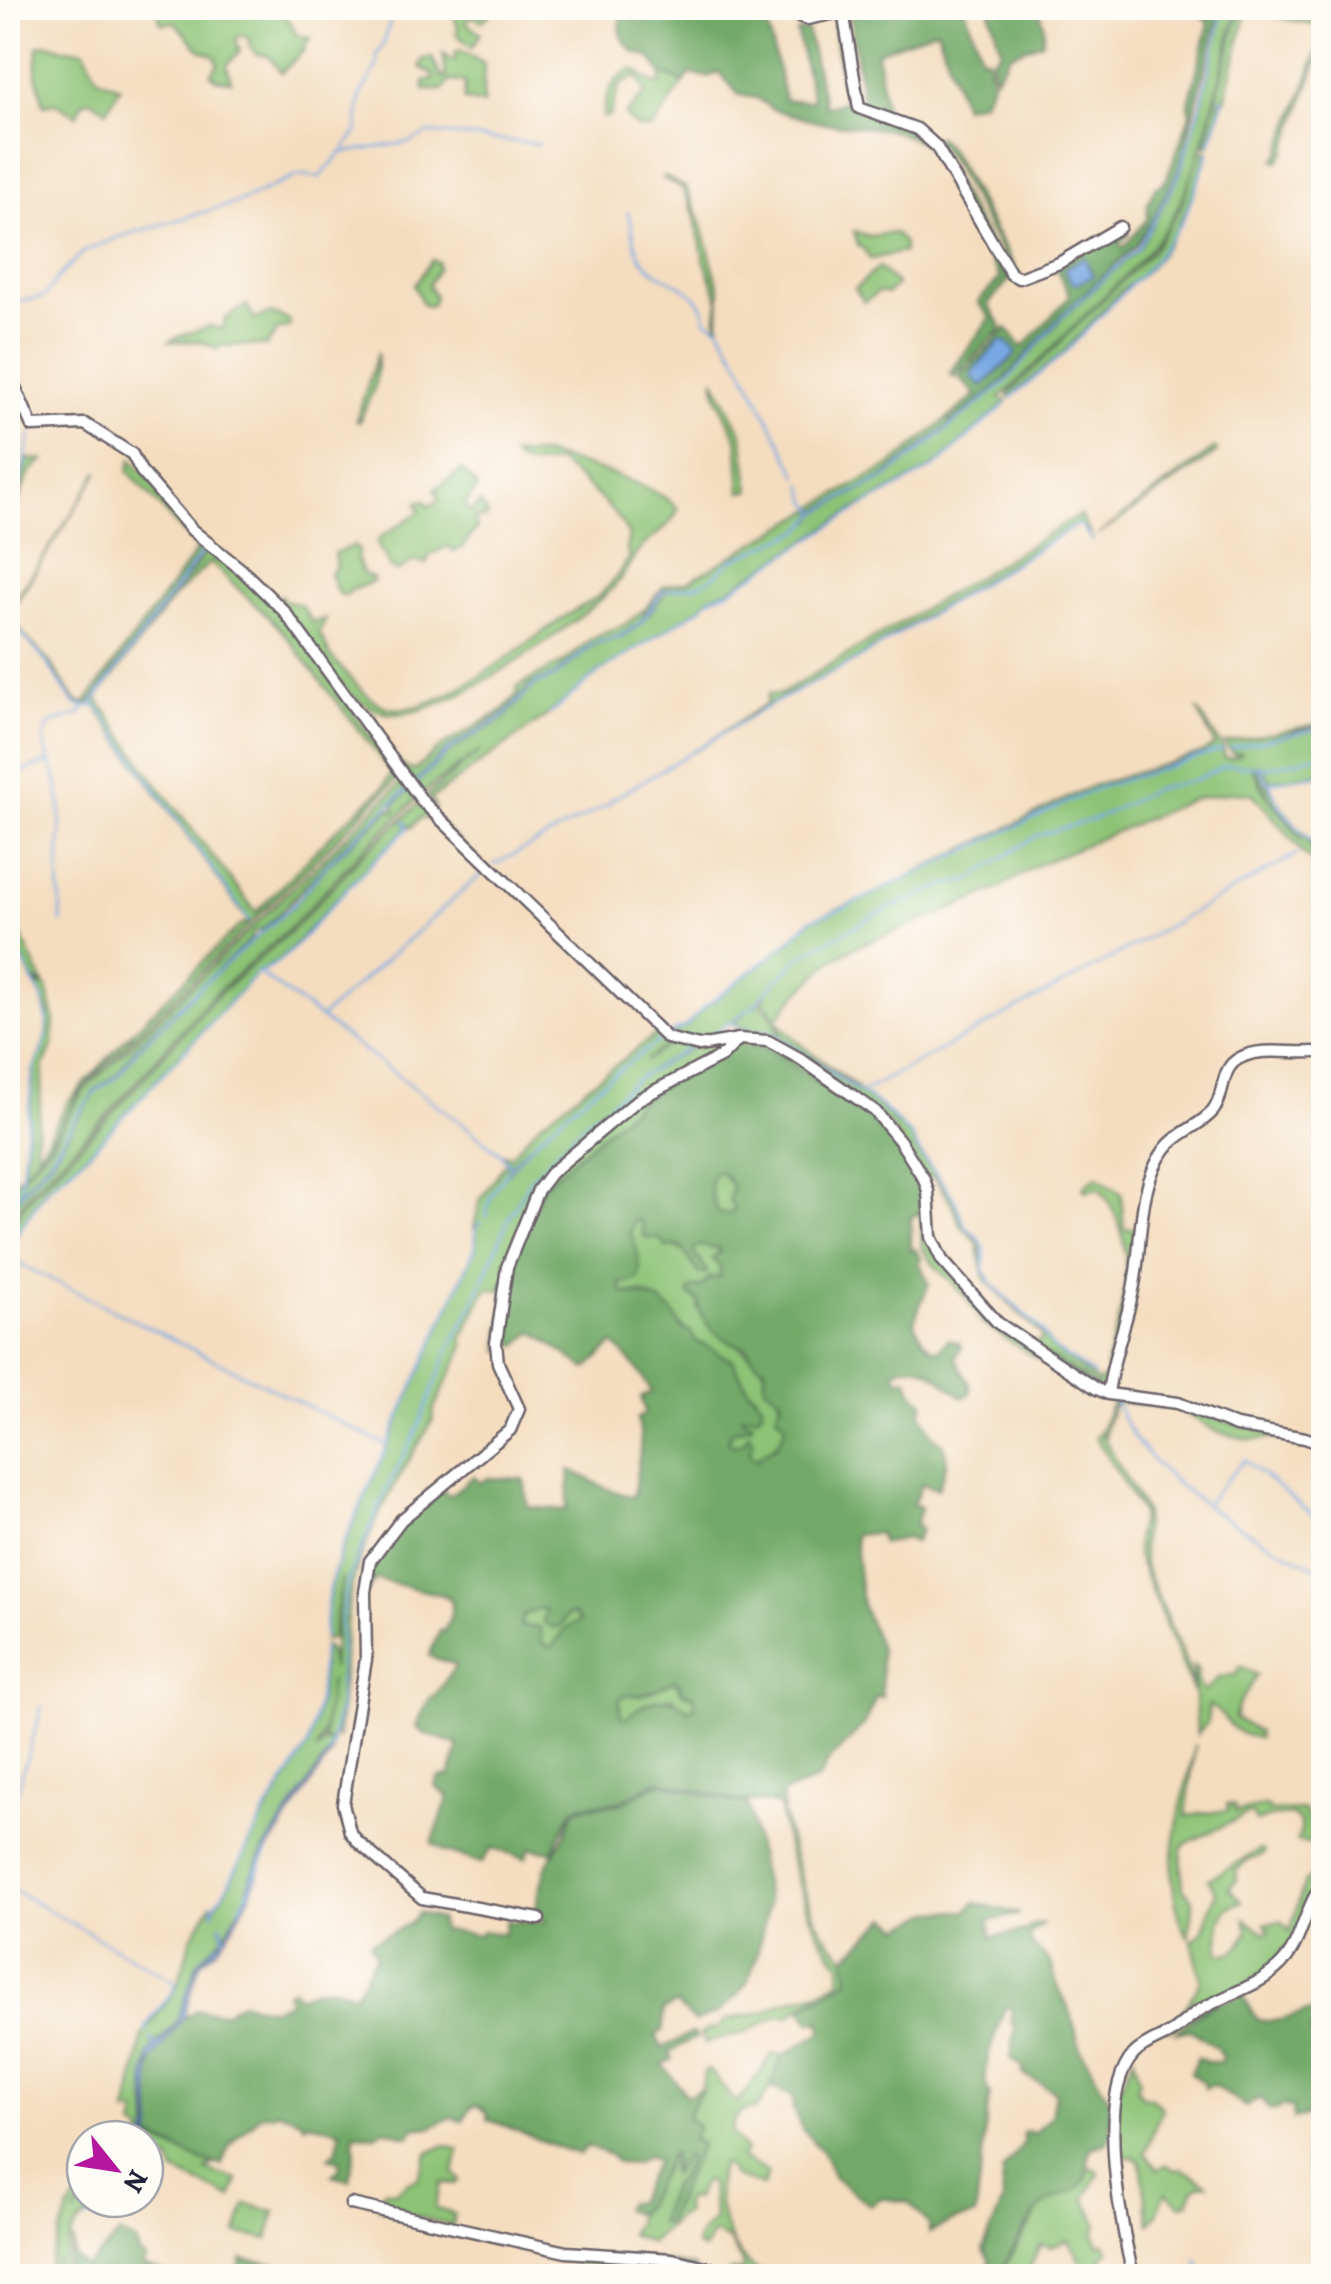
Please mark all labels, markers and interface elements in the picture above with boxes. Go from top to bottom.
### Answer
north arrow [65,2119,165,2219]
text: N [114,2163,157,2199]

